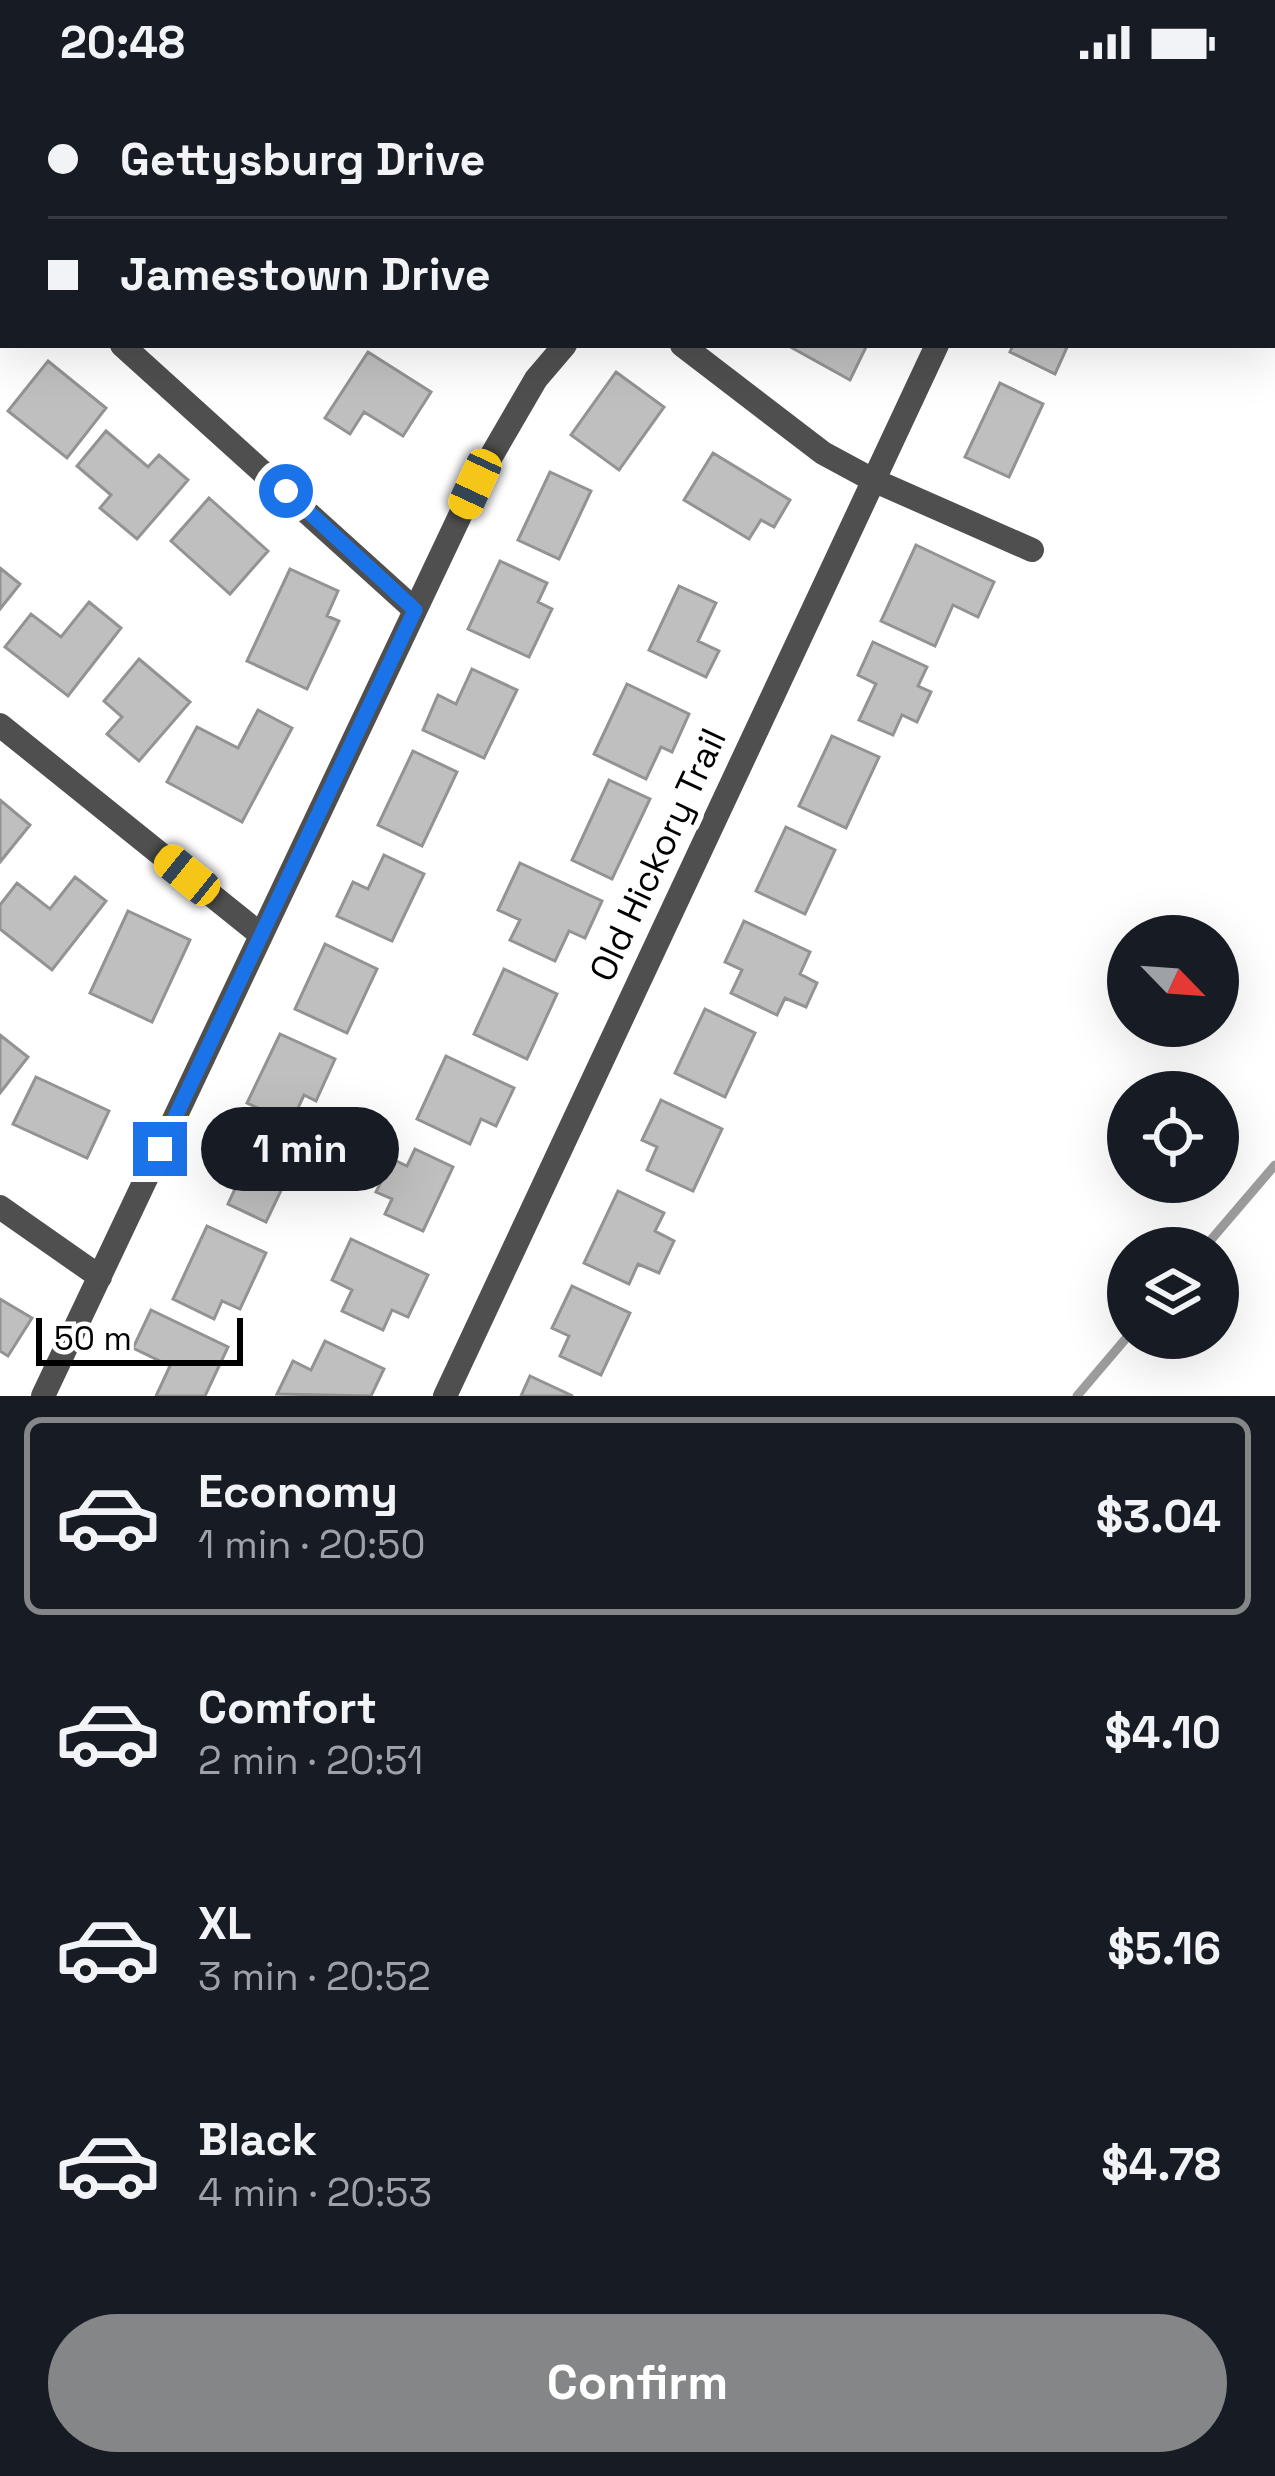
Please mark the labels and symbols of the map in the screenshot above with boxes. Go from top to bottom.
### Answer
car [443,444,507,524]
route start [259,464,313,518]
street label: Old Hickory Trail [579,721,737,989]
car [148,838,226,912]
north arrow [1107,915,1239,1047]
callout: 1 min [202,1107,400,1191]
route end [133,1122,187,1176]
scale bar [36,1312,243,1365]

